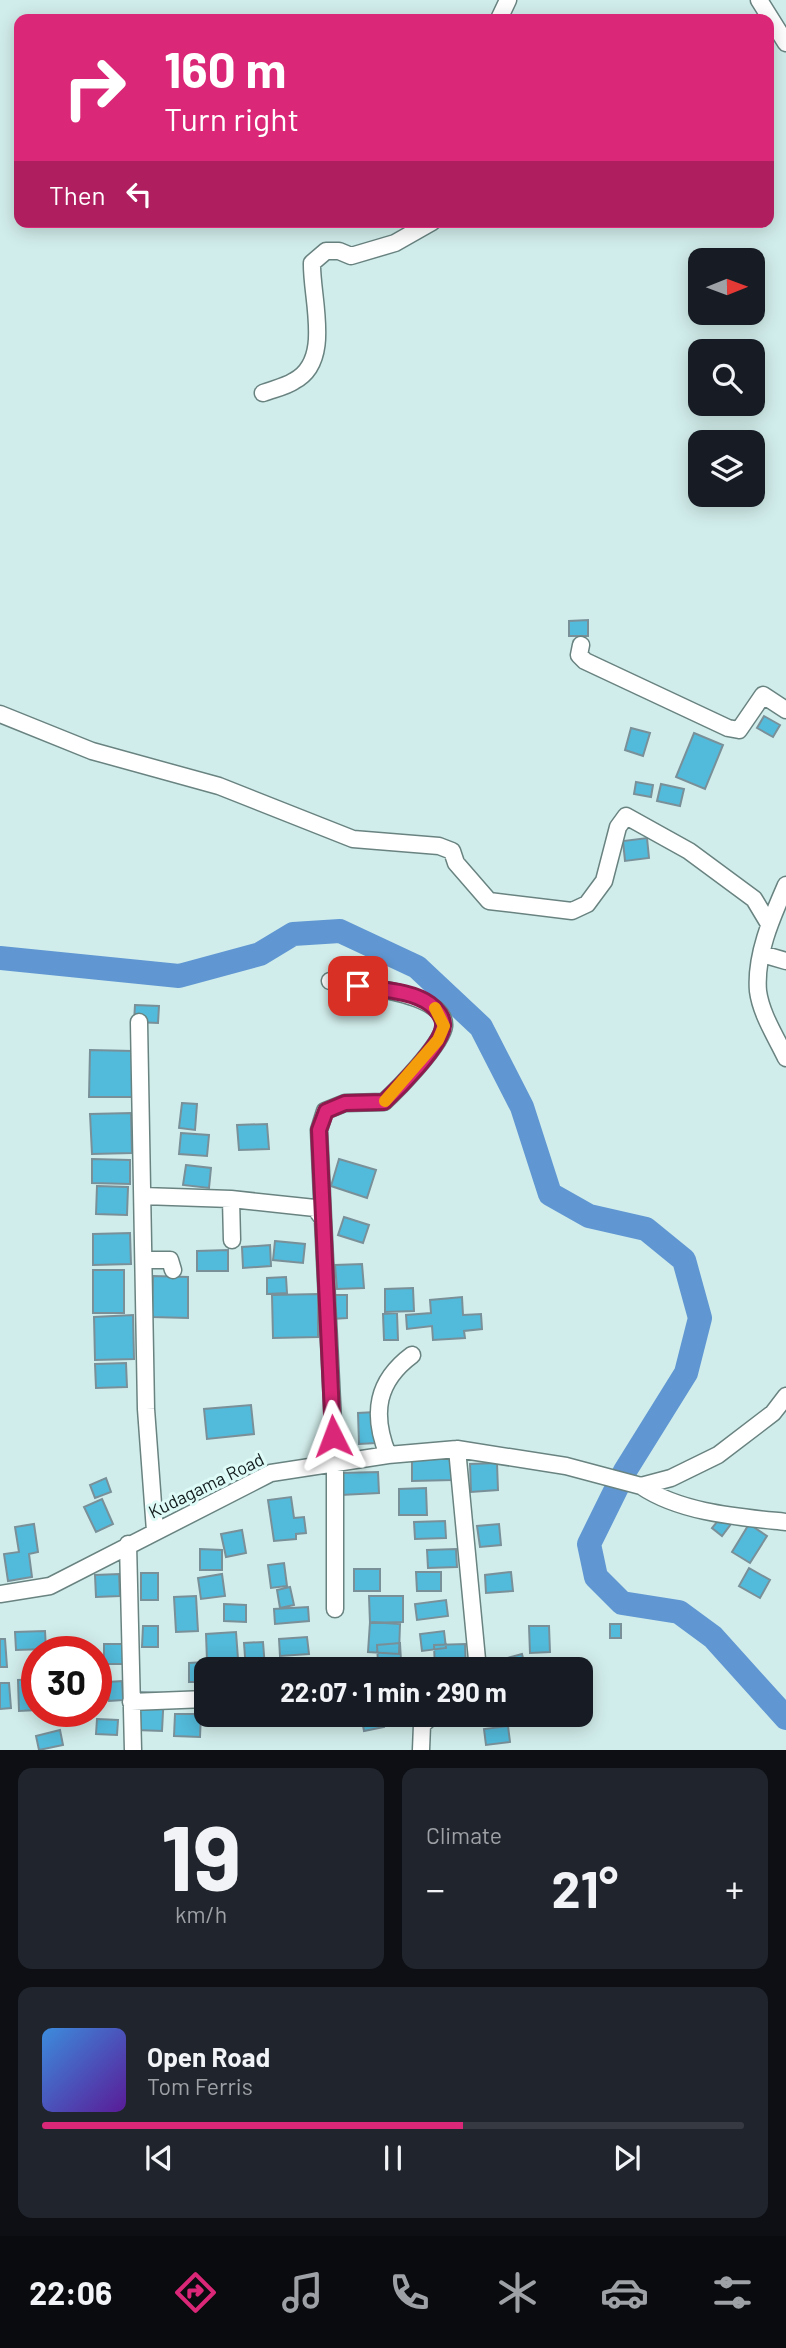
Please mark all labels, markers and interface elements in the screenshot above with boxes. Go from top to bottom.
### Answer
text: 160 m [164,39,286,98]
icon: right [49,42,140,133]
text: Turn right [164,99,299,137]
icon: left [120,175,158,213]
text: Then [49,179,106,210]
north arrow [688,248,765,326]
map controls [688,248,765,507]
button: search [688,339,765,416]
button: layers [688,430,765,507]
pin [328,956,388,1016]
icon: arrive [339,967,377,1005]
position arrow [296,1399,370,1473]
street label: Kudagama Road [145,1447,267,1523]
speed limit sign: 30 [21,1636,112,1727]
text: 22:07 · 1 min · 290 m [280,1676,507,1707]
text: 19 [161,1800,241,1909]
text: Climate [426,1821,502,1849]
text: 21° [552,1856,618,1918]
text: − [426,1865,445,1911]
text: + [725,1865,744,1911]
text: km/h [175,1900,227,1928]
text: Open Road [147,2041,270,2072]
text: Tom Ferris [147,2072,253,2100]
icon: previous [140,2139,178,2177]
icon: pause [374,2139,412,2177]
icon: next [608,2139,646,2177]
icon: directions [171,2268,220,2317]
icon: music [278,2268,327,2317]
icon: phone [385,2268,434,2317]
icon: climate [493,2268,542,2317]
icon: car [600,2268,649,2317]
icon: filters [708,2268,757,2317]
text: 22:06 [29,2273,112,2311]

